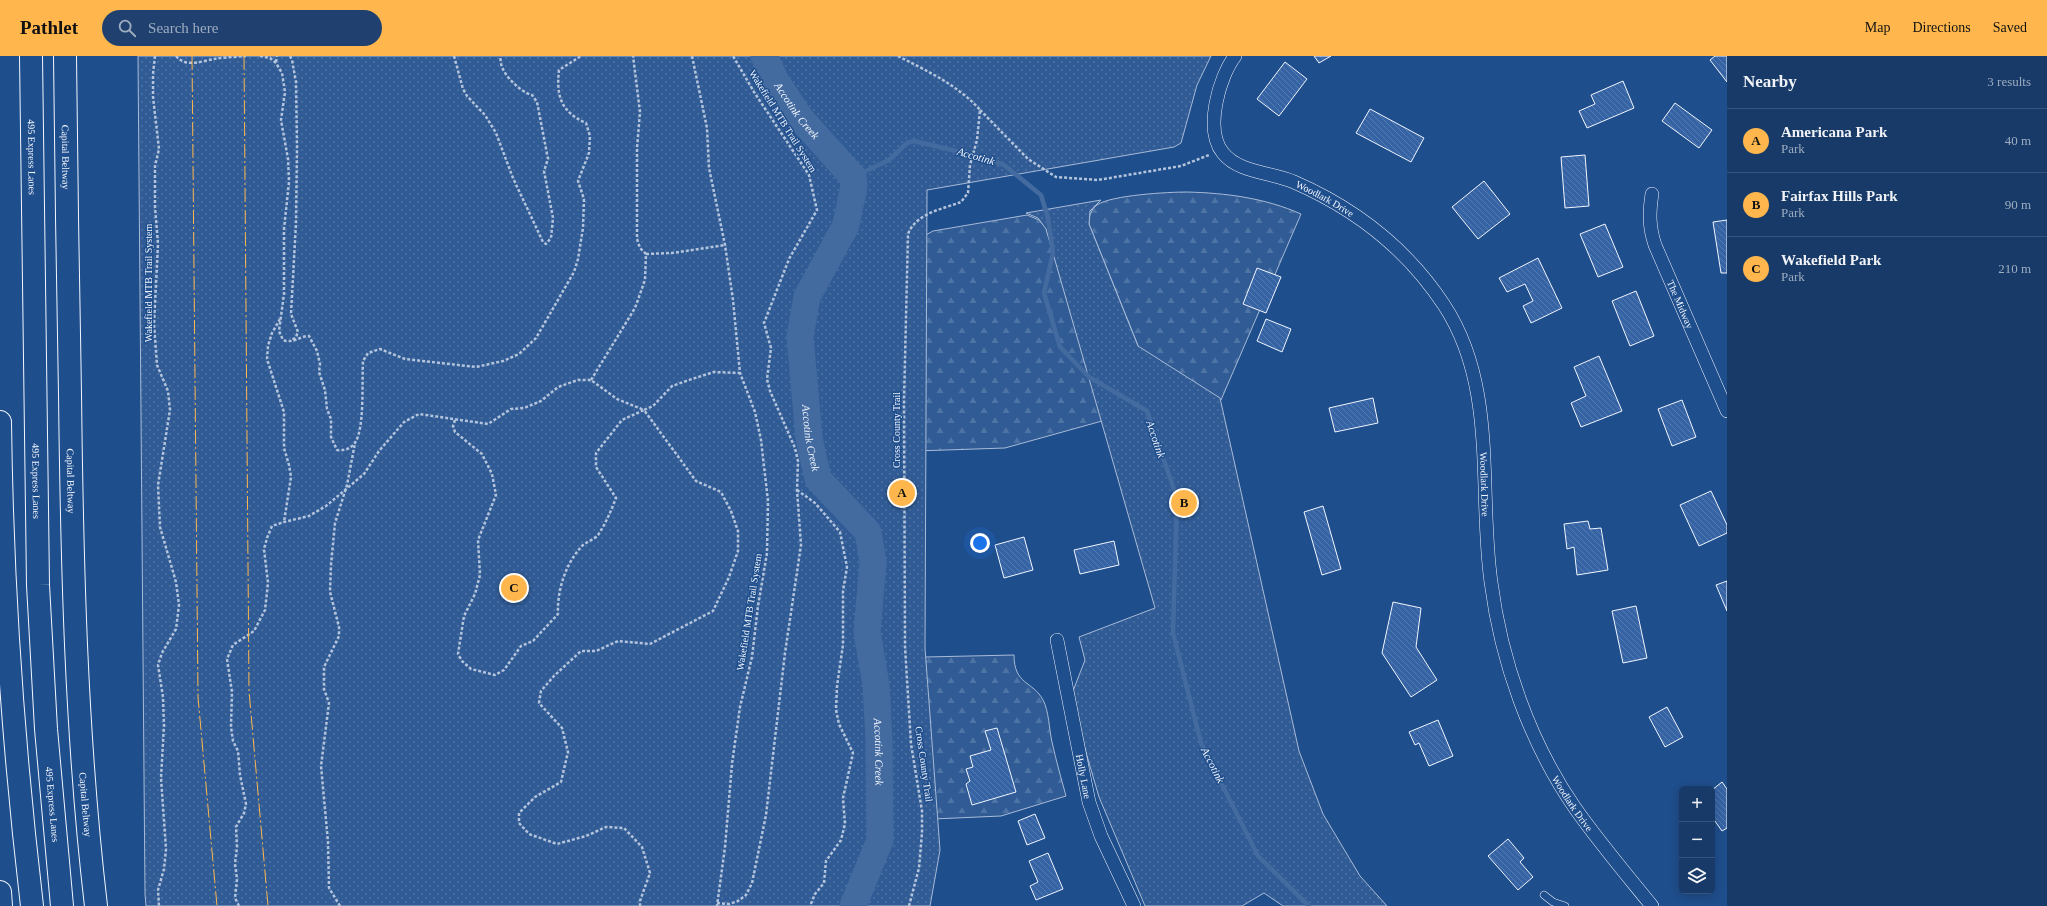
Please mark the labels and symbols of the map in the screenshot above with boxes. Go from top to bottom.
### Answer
street label: Wakefield MTB Trail System [747,68,819,174]
water label: Accotink Creek [772,79,822,142]
street label: 495 Express Lanes [26,119,38,195]
street label: Capital Beltway [60,125,72,190]
water label: Accotink [955,145,997,167]
street label: Woodlark Drive [1294,178,1357,219]
street label: Wakefield MTB Trail System [143,224,154,342]
street label: The Midway [1665,278,1696,330]
street label: Cross County Trail [891,392,902,468]
water label: Accotink Creek [800,403,822,473]
water label: Accotink [1144,418,1168,460]
street label: 495 Express Lanes [31,443,43,519]
street label: Capital Beltway [65,448,77,513]
street label: Woodlark Drive [1478,452,1491,517]
pin: A [889,478,915,508]
pin: B [1171,488,1197,518]
your location [970,533,990,553]
street label: Wakefield MTB Trail System [734,552,764,671]
pin: C [501,573,527,603]
water label: Accotink Creek [872,717,885,787]
street label: Cross County Trail [913,726,935,803]
water label: Accotink [1198,744,1228,786]
street label: Holly Lane [1074,753,1094,800]
street label: 495 Express Lanes [44,766,62,843]
street label: Capital Beltway [78,772,94,837]
street label: Woodlark Drive [1550,774,1596,834]

